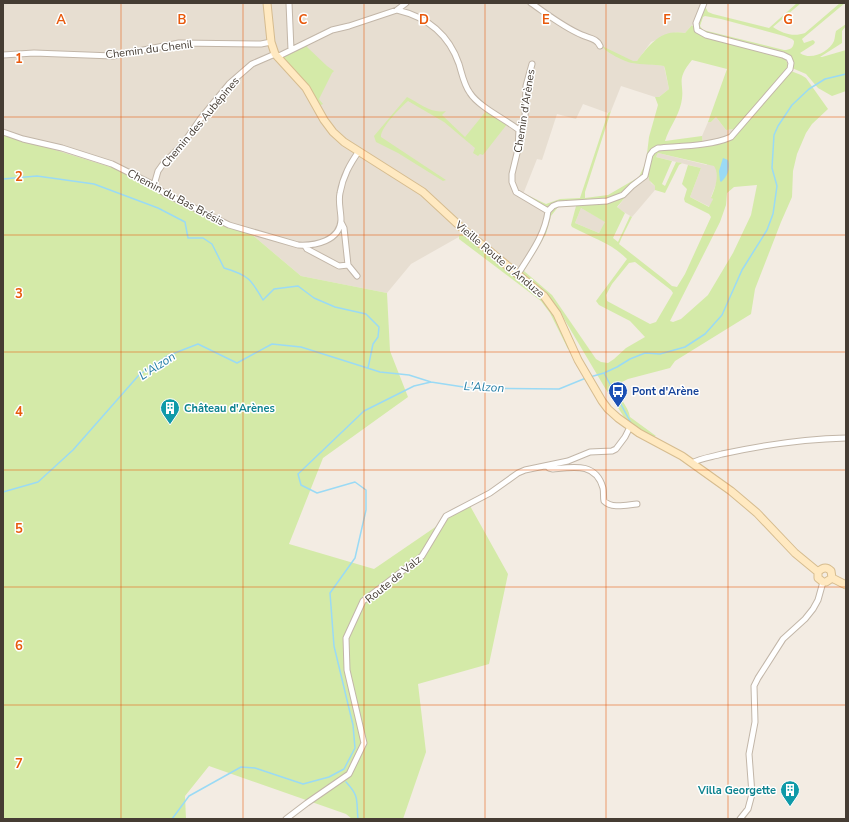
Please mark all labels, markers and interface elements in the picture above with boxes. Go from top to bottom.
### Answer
text: A [56,11,66,29]
text: B [178,11,187,29]
text: C [299,11,308,29]
text: D [419,11,429,29]
text: E [542,11,550,29]
text: F [663,11,671,29]
text: G [783,11,793,29]
street label: Chemin du Chenil [105,37,194,62]
text: 1 [15,50,23,68]
street label: Chemin d'Arènes [510,68,539,154]
street label: Chemin des Aubépines [158,74,243,171]
street label: Chemin du Bas Brésis [125,166,227,229]
text: 2 [15,168,23,186]
street label: Vieille Route d'Anduze [451,217,548,301]
text: 3 [15,285,23,303]
water label: L'Alzon [136,348,178,384]
water label: L'Alzon [463,378,505,396]
bus stop icon: Pont d'Arène [607,380,629,408]
place label: Pont d'Arène [632,384,699,399]
building icon: Château d'Arènes [159,397,181,425]
place label: Château d'Arènes [184,401,275,416]
text: 4 [15,403,23,421]
text: 5 [15,520,23,538]
street label: Route de Valz [362,552,425,607]
text: 6 [15,637,23,655]
text: 7 [15,755,23,773]
building icon: Villa Georgette [779,779,801,807]
place label: Villa Georgette [697,783,776,798]

